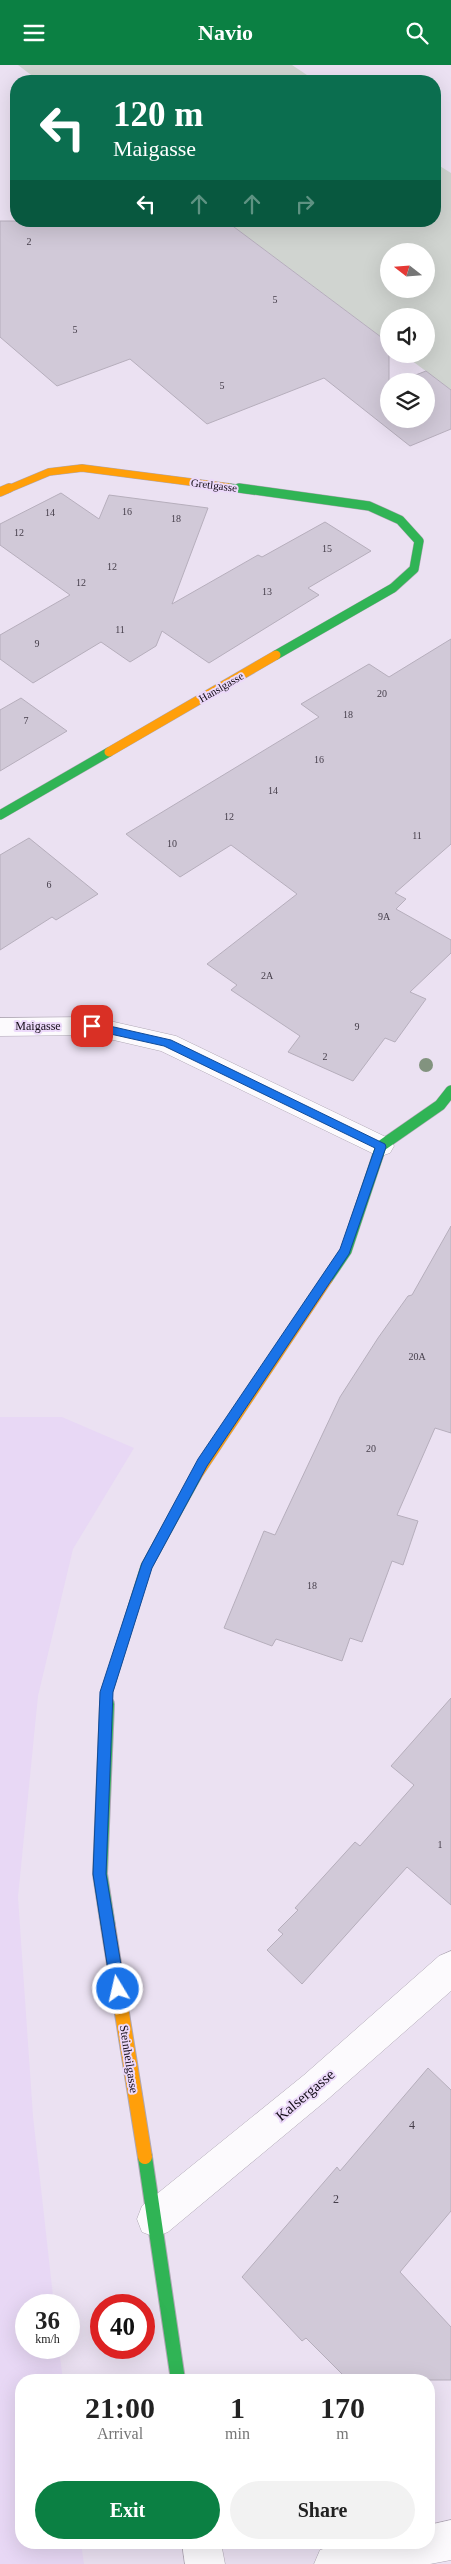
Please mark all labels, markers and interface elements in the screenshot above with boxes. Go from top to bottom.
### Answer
icon: menu [20,19,48,47]
icon: search [403,19,431,47]
text: Navio [198,20,253,45]
icon: left [30,95,95,160]
text: 120 m [113,95,203,134]
text: Maigasse [113,136,196,161]
icon: left [132,190,160,218]
icon: ahead [185,190,213,218]
icon: ahead [238,190,266,218]
icon: right [291,190,319,218]
house number: 2 [27,236,32,247]
north arrow [380,243,435,297]
map controls [380,243,435,428]
house number: 5 [273,294,278,305]
button: sound [380,308,435,363]
house number: 5 [73,324,78,335]
button: layers [380,373,435,428]
house number: 5 [220,380,225,391]
street label: Gretlgasse [190,476,238,494]
house number: 16 [122,506,132,517]
house number: 14 [45,507,55,518]
house number: 18 [171,513,181,524]
house number: 12 [14,527,24,538]
house number: 15 [322,543,332,554]
house number: 12 [107,561,117,572]
house number: 12 [76,577,86,588]
house number: 13 [262,586,272,597]
house number: 11 [115,624,125,635]
house number: 9 [35,638,40,649]
street label: Hanslgasse [197,669,246,705]
house number: 20 [377,688,387,699]
house number: 18 [343,709,353,720]
house number: 7 [24,715,29,726]
house number: 16 [314,754,324,765]
house number: 14 [268,785,278,796]
house number: 12 [224,811,234,822]
house number: 11 [412,830,422,841]
house number: 10 [167,838,177,849]
house number: 6 [47,879,52,890]
house number: 9A [378,911,391,922]
house number: 2A [261,970,274,981]
pin [71,1005,113,1047]
icon: arrive [78,1012,106,1040]
street label: Maigasse [15,1019,61,1033]
house number: 9 [355,1021,360,1032]
house number: 2 [323,1051,328,1062]
house number: 20A [408,1351,426,1362]
house number: 20 [366,1443,376,1454]
house number: 18 [307,1580,317,1591]
house number: 1 [438,1839,443,1850]
position arrow [91,1962,143,2014]
street label: Steinheilgasse [117,2024,141,2094]
street label: Kalsergasse [273,2066,338,2124]
house number: 4 [409,2118,415,2132]
house number: 2 [333,2192,339,2206]
speed limit sign: 40 [90,2294,155,2359]
text: 36 [35,2307,60,2334]
text: km/h [35,2332,60,2346]
text: 21:00 [85,2391,155,2424]
text: 1 [230,2391,245,2424]
text: 170 [320,2391,365,2424]
text: Arrival [97,2425,143,2442]
text: min [225,2425,250,2442]
text: m [336,2425,349,2442]
button: Exit [35,2481,220,2539]
button: Share [230,2481,415,2539]

